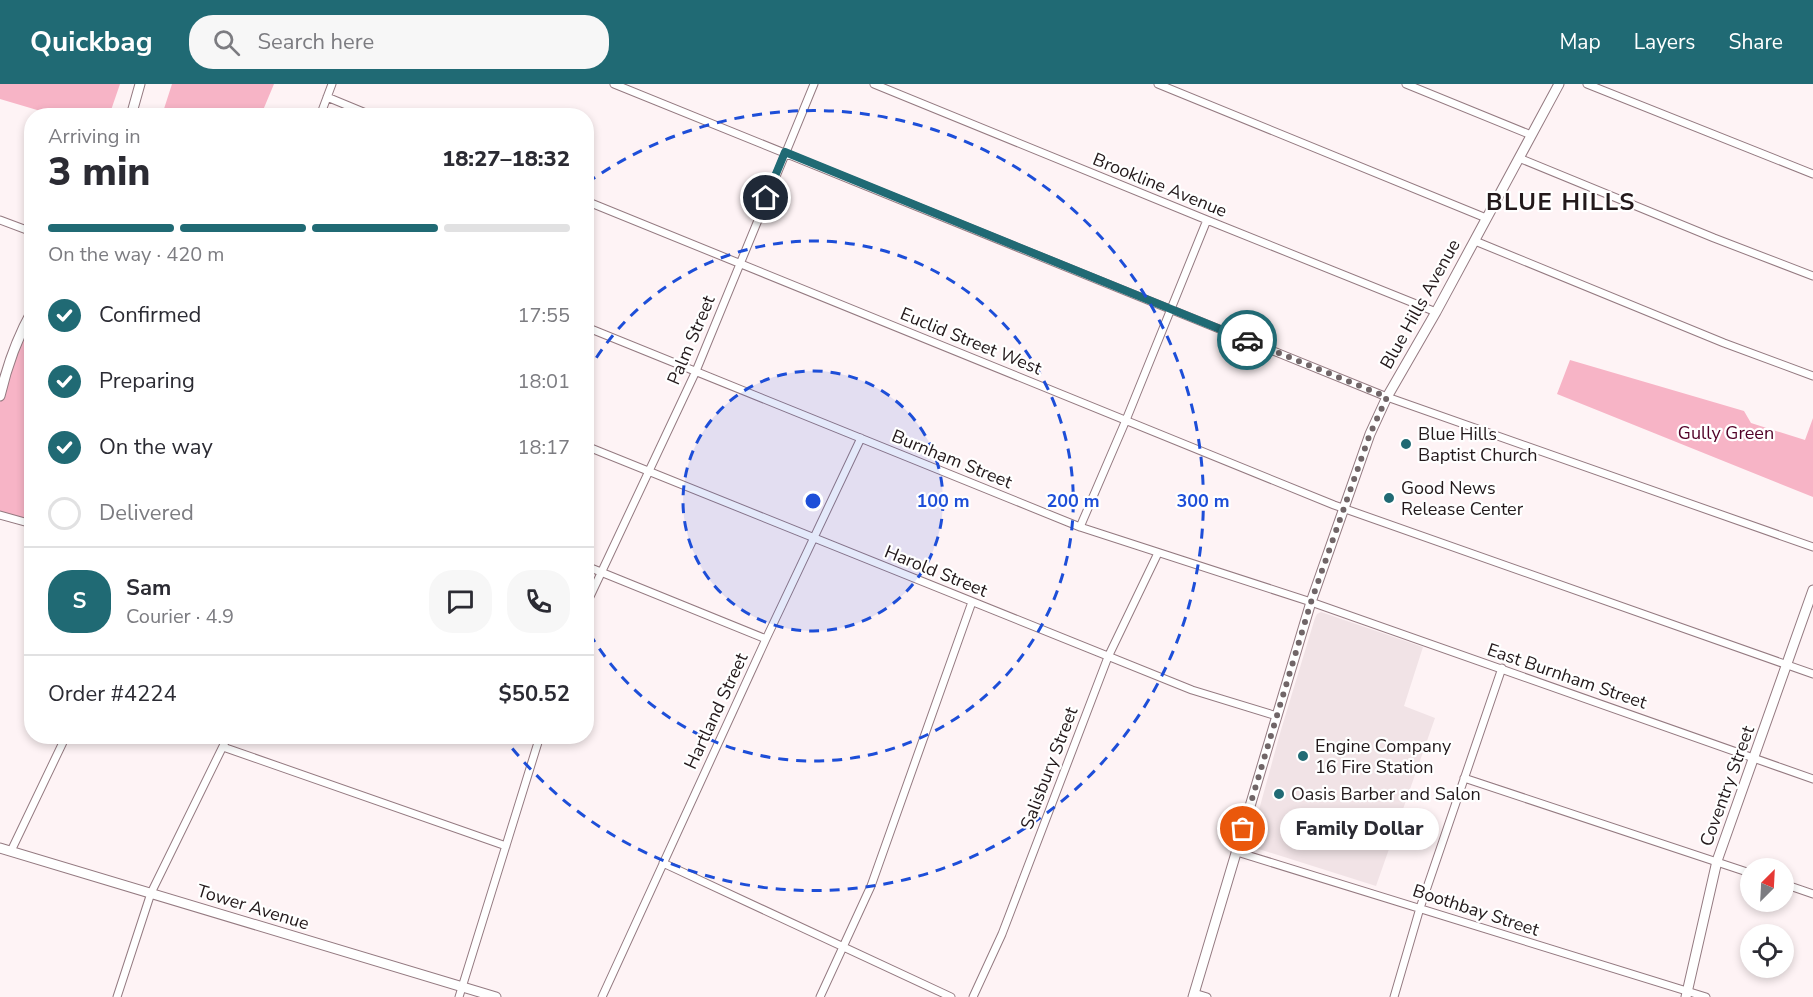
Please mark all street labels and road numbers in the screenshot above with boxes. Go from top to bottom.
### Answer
street label: Brookline Avenue [1089,147,1231,223]
street label: Blue Hills Avenue [1374,235,1466,373]
street label: Palm Street [661,291,721,388]
street label: Euclid Street West [897,302,1046,381]
street label: Burnham Street [888,424,1016,494]
street label: Harold Street [881,539,992,603]
street label: East Burnham Street [1484,637,1651,715]
street label: Hartland Street [679,648,754,773]
street label: Salisbury Street [1015,703,1084,833]
street label: Coventry Street [1694,722,1760,850]
street label: Boothbay Street [1410,878,1543,942]
street label: Tower Avenue [194,879,312,935]

